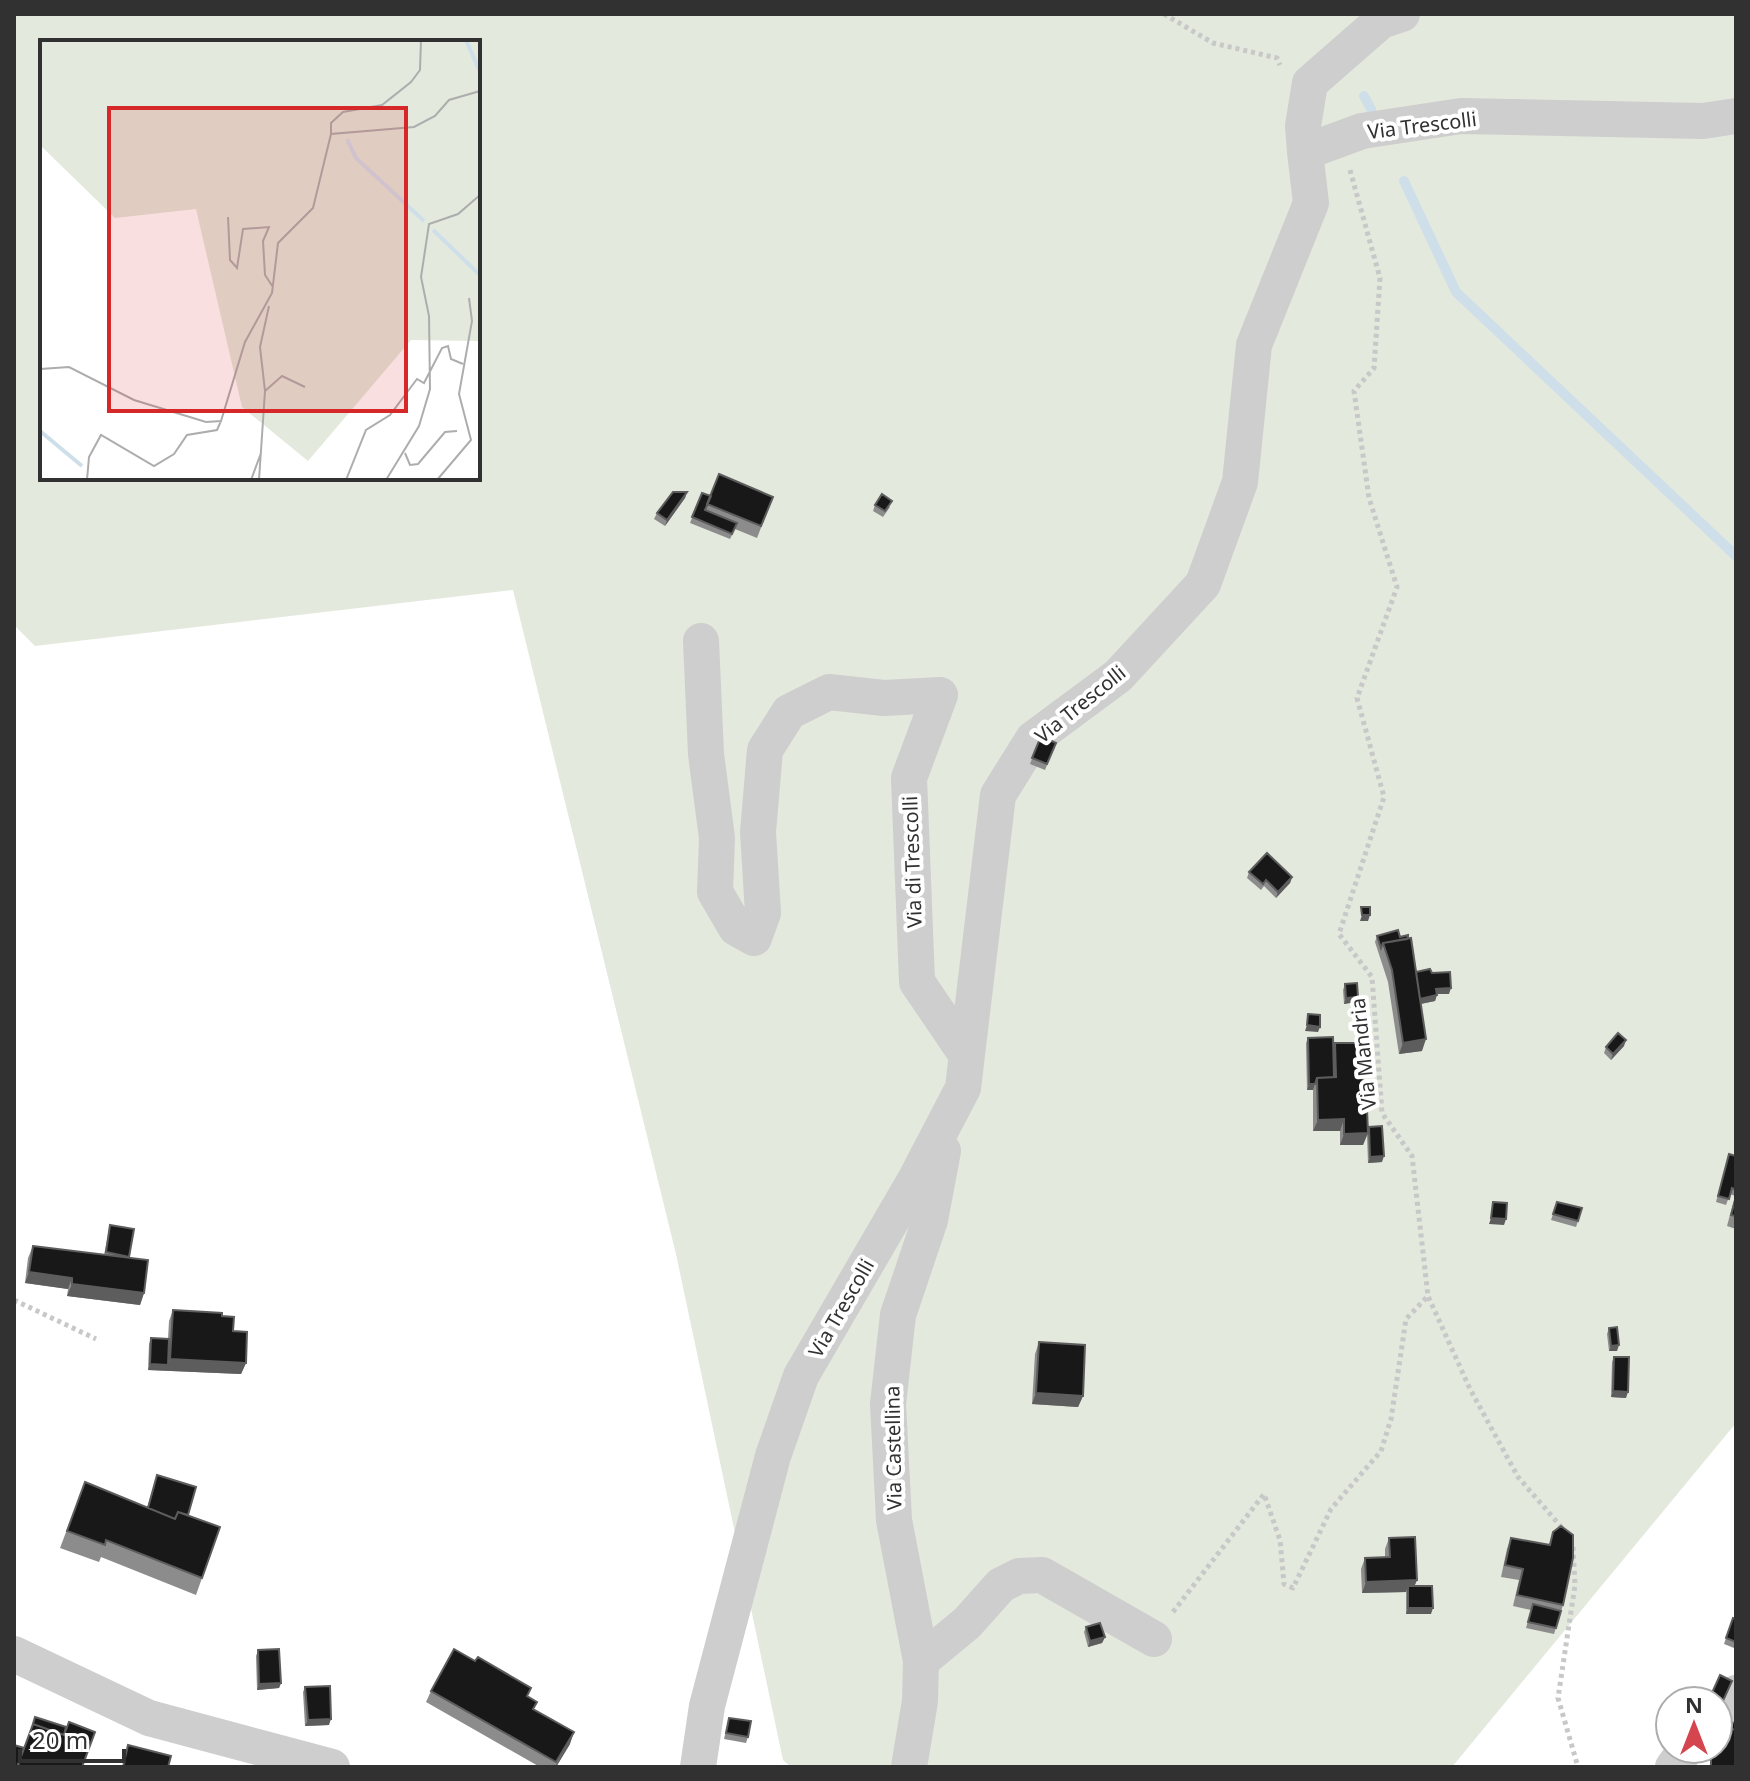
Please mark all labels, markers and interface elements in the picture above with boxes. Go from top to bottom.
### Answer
inset map [40,40,480,480]
street label: Via Trescolli [1366,105,1478,145]
street label: Via Trescolli [1029,659,1131,749]
street label: Via di Trescolli [896,795,928,929]
street label: Via Mandria [1344,997,1382,1111]
street label: Via Trescolli [802,1254,880,1362]
street label: Via Castellina [878,1385,908,1511]
north arrow [1654,1685,1734,1765]
text: N [1685,1689,1703,1719]
scale bar [20,1713,124,1763]
text: 20 m [32,1723,88,1756]

